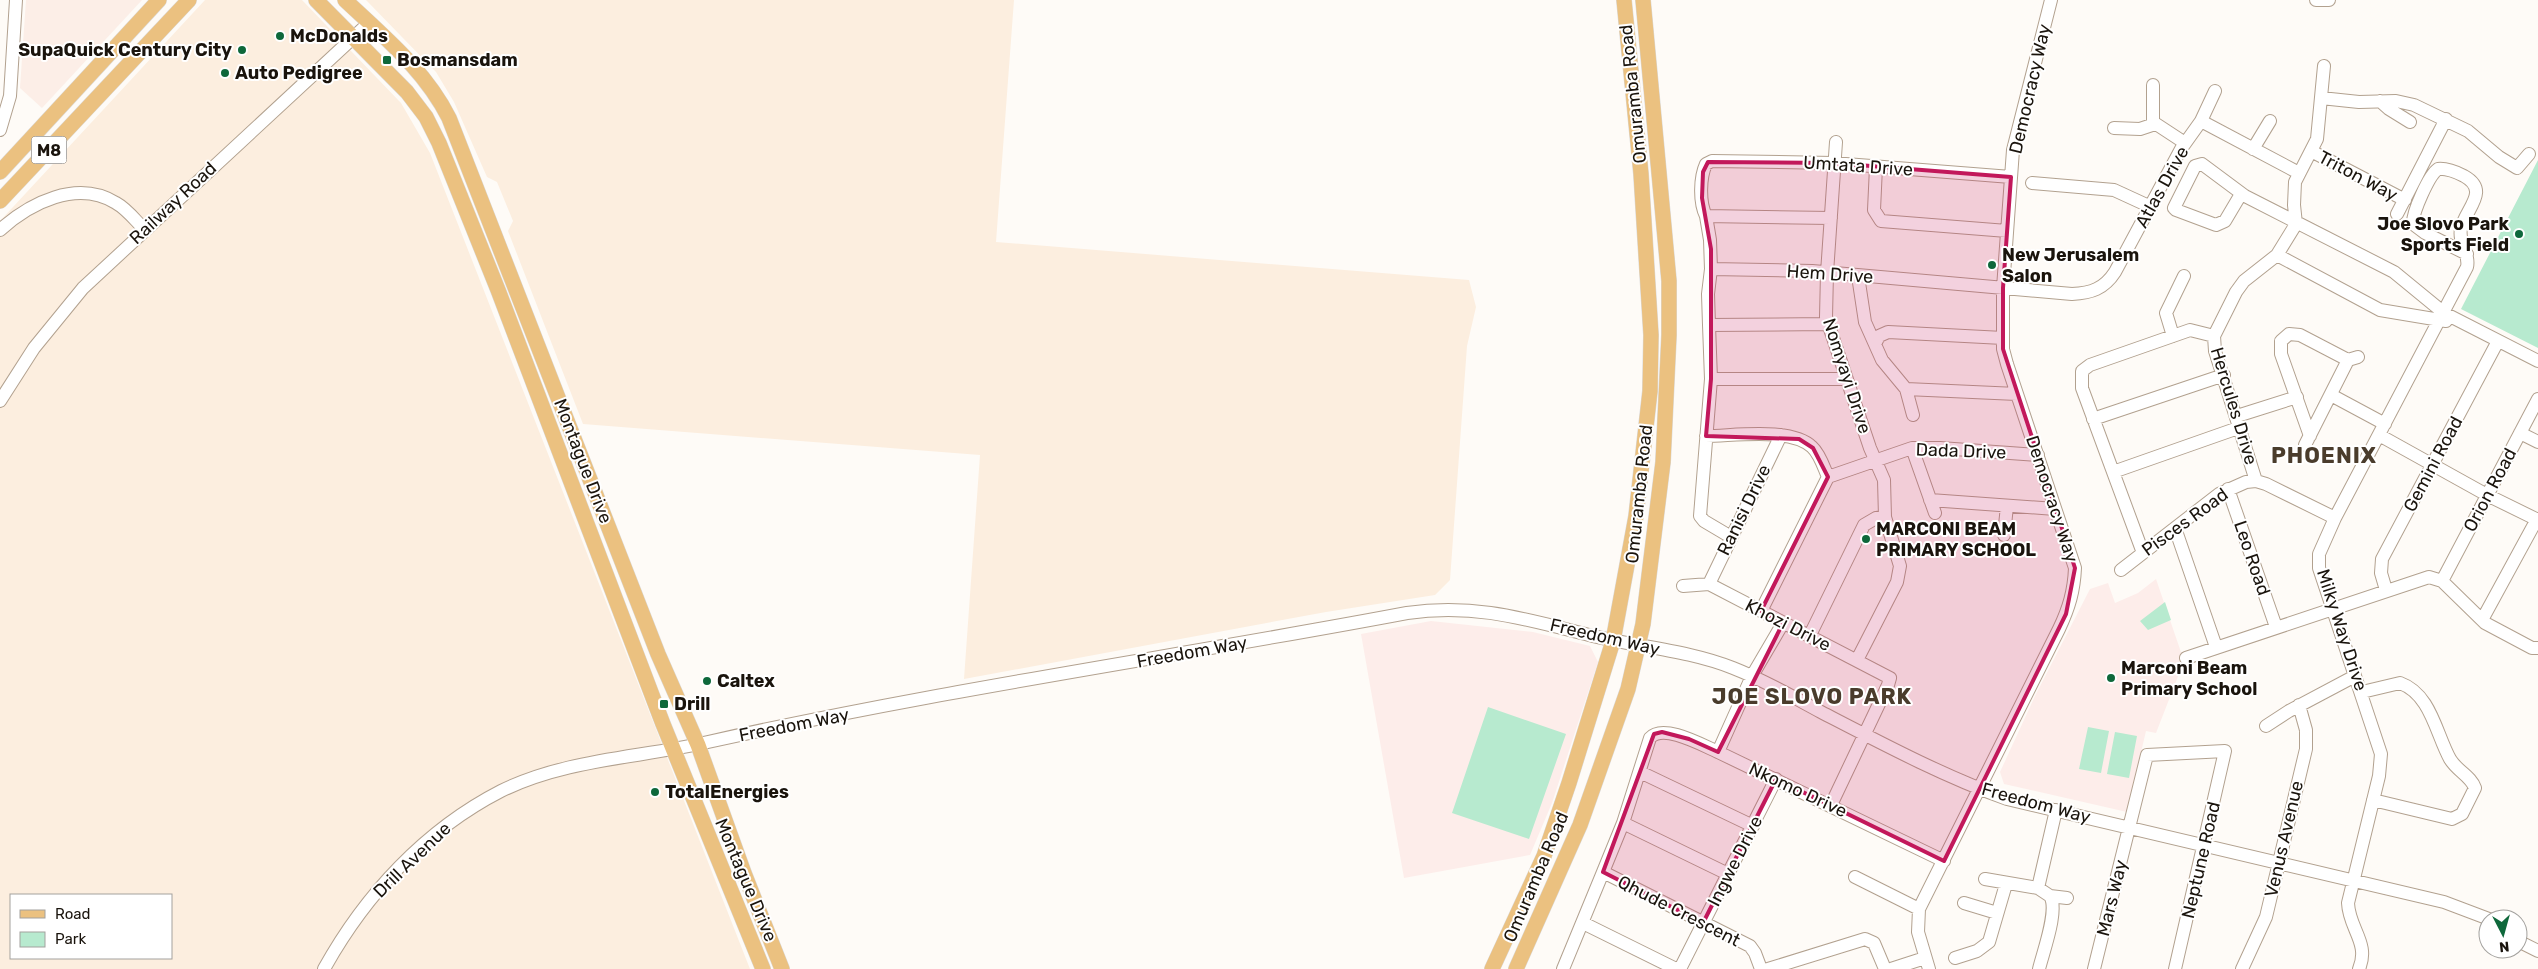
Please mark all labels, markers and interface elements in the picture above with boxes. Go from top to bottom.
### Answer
street label: Democracy Way [2004,22,2056,156]
street label: Omuramba Road [1615,24,1651,164]
place label: McDonalds [290,25,388,47]
marker: McDonalds [274,30,286,42]
place label: SupaQuick Century City [18,39,232,61]
marker: SupaQuick Century City [236,44,248,56]
place label: Bosmansdam [397,49,518,71]
marker: Bosmansdam [381,54,393,66]
place label: Auto Pedigree [235,62,363,84]
marker: Auto Pedigree [219,67,231,79]
road number: M8 [32,136,66,164]
street label: Atlas Drive [2131,142,2193,232]
street label: Triton Way [2315,146,2401,206]
street label: Umtata Drive [1802,151,1914,181]
street label: Railway Road [125,157,221,249]
place label: Joe Slovo Park Sports Field [2377,213,2509,256]
marker: Joe Slovo Park Sports Field [2513,228,2525,240]
place label: New Jerusalem Salon [2002,244,2139,287]
marker: New Jerusalem Salon [1986,259,1998,271]
street label: Hem Drive [1786,260,1874,288]
street label: Nomyayi Drive [1818,316,1876,436]
street label: Hercules Drive [2206,345,2262,467]
street label: Montague Drive [549,396,617,526]
street label: Gemini Road [2399,412,2467,516]
street label: Omuramba Road [1621,424,1657,564]
street label: Democracy Way [2021,433,2083,565]
street label: Dada Drive [1915,438,2007,464]
district label: PHOENIX [2271,442,2377,469]
street label: Orion Road [2459,444,2521,536]
street label: Ranisi Drive [1713,461,1775,559]
street label: Pisces Road [2138,483,2232,561]
place label: MARCONI BEAM PRIMARY SCHOOL [1876,518,2036,561]
street label: Leo Road [2229,518,2275,598]
marker: MARCONI BEAM PRIMARY SCHOOL [1860,533,1872,545]
street label: Milky Way Drive [2312,566,2372,694]
street label: Khozi Drive [1741,594,1835,656]
street label: Freedom Way [1548,614,1662,660]
street label: Freedom Way [1135,631,1249,673]
place label: Marconi Beam Primary School [2121,657,2257,700]
place label: Caltex [717,670,775,692]
marker: Marconi Beam Primary School [2105,672,2117,684]
marker: Caltex [701,675,713,687]
district label: JOE SLOVO PARK [1712,683,1912,710]
place label: Drill [674,693,711,715]
marker: Drill [658,698,670,710]
street label: Freedom Way [737,704,851,746]
street label: Nkomo Drive [1745,758,1851,822]
street label: Freedom Way [1979,778,2093,828]
street label: Venus Avenue [2260,779,2308,899]
place label: TotalEnergies [665,781,789,803]
marker: TotalEnergies [649,786,661,798]
street label: Neptune Road [2177,799,2225,921]
street label: Omuramba Road [1499,809,1573,945]
street label: Ingwe Drive [1703,812,1767,910]
street label: Montague Drive [710,815,782,945]
street label: Drill Avenue [369,818,455,902]
street label: Mars Way [2092,857,2132,939]
street label: Qhude Crescent [1614,871,1744,951]
legend [10,894,172,959]
text: Road [55,905,91,923]
north arrow [2478,909,2528,959]
text: Park [55,930,86,948]
text: N [2498,937,2510,955]

